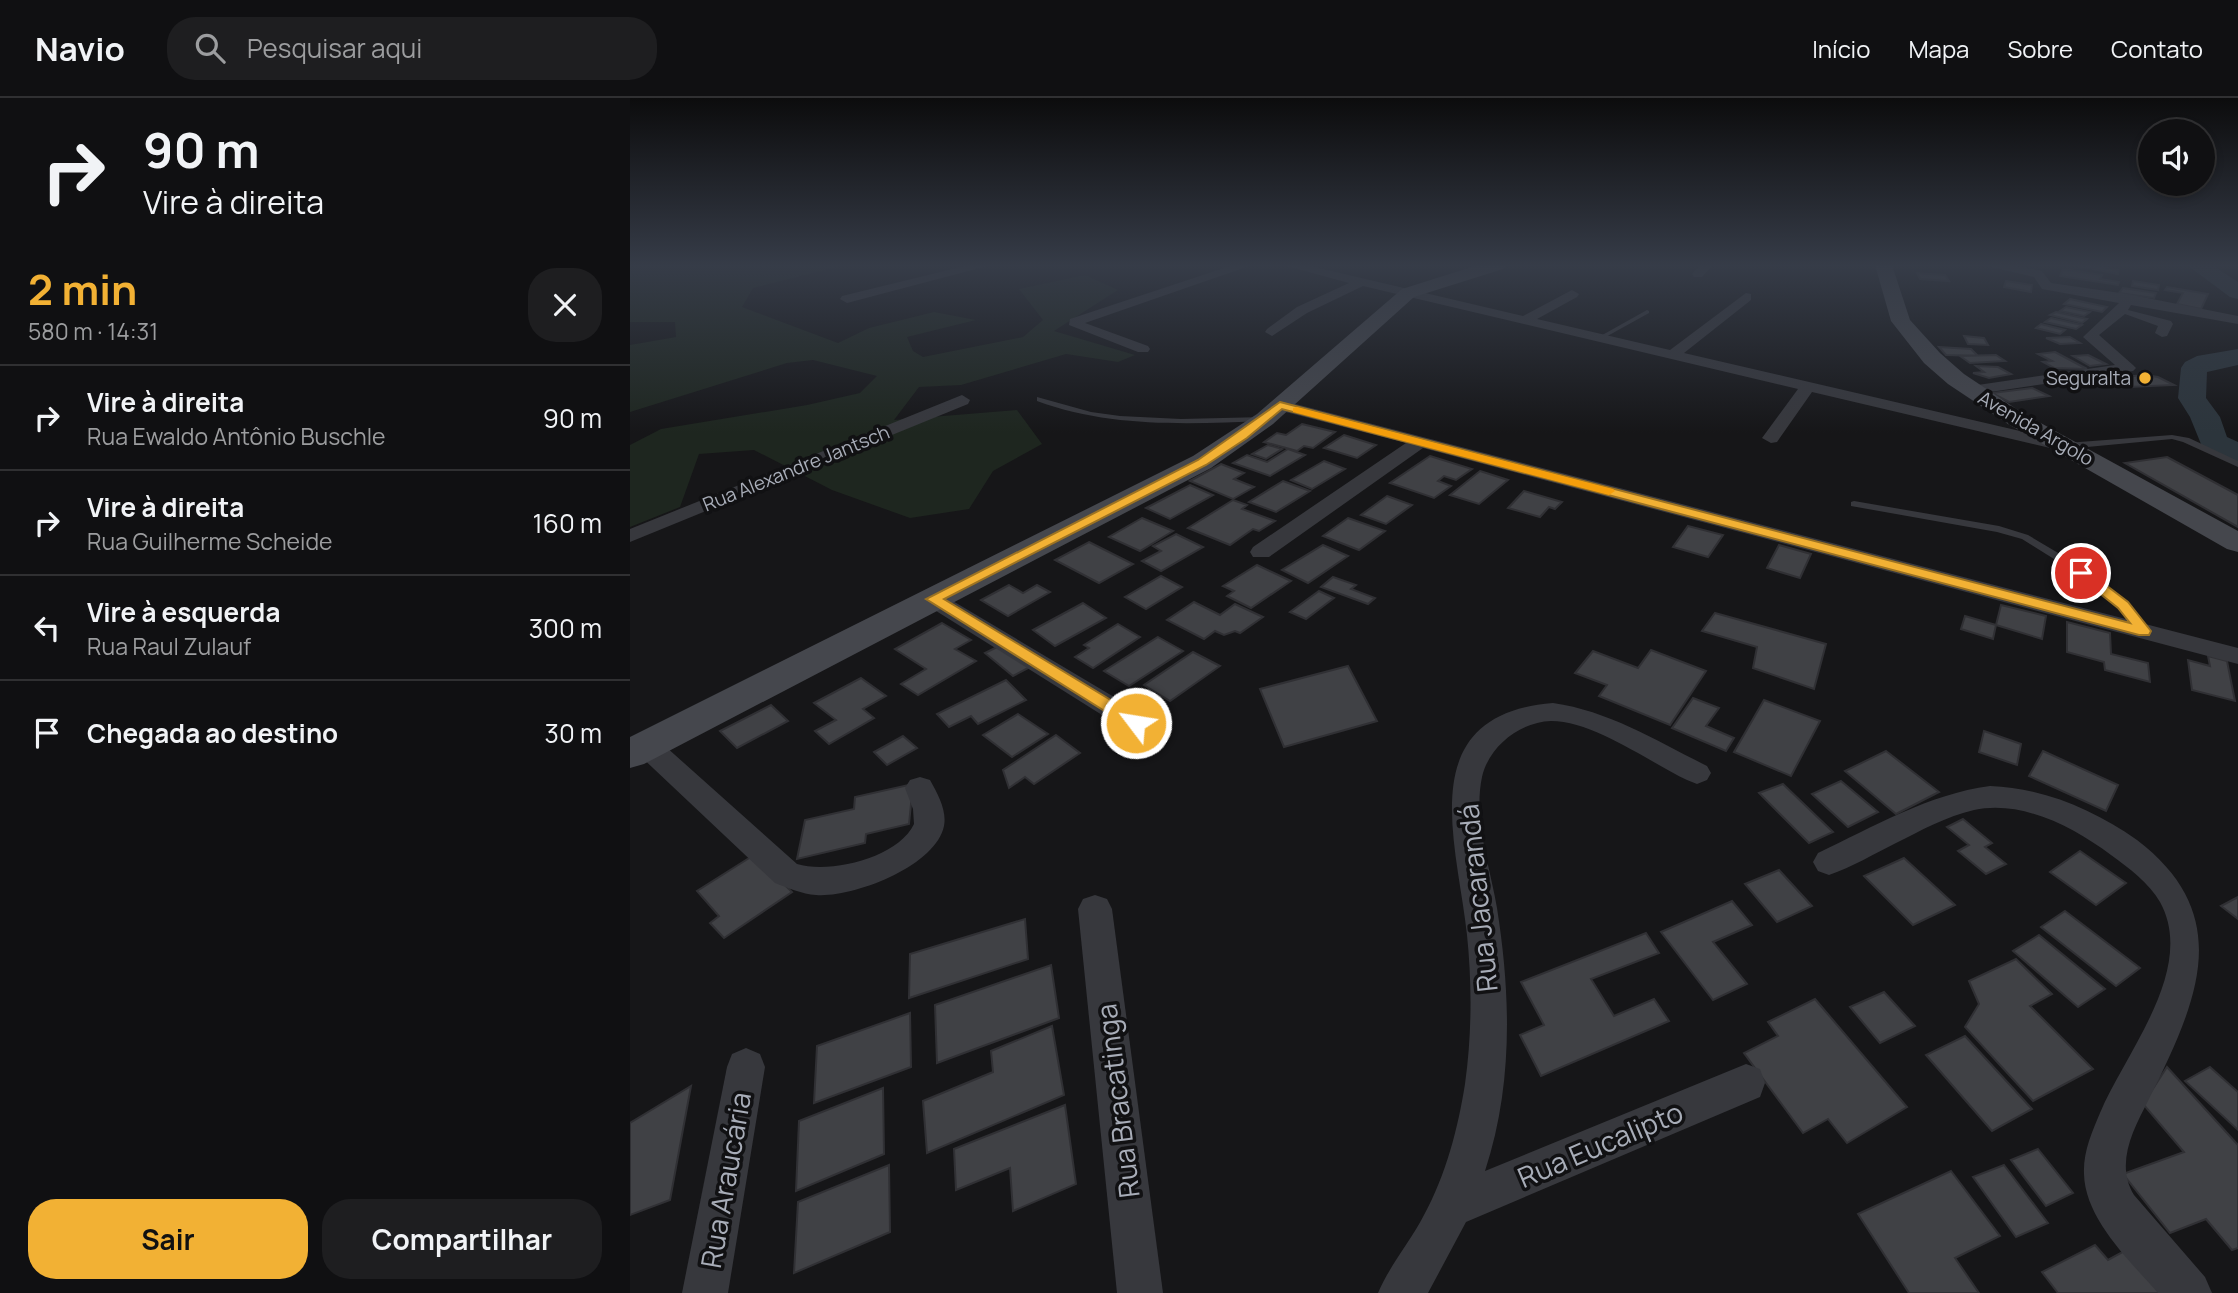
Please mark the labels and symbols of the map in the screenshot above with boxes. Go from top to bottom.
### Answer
place label: Seguralta [2046,365,2131,391]
marker: Seguralta [2137,370,2153,386]
street label: Avenida Argolo [1973,384,2099,472]
street label: Rua Alexandre Jantsch [699,419,893,517]
pin [2051,543,2111,603]
position arrow [1099,686,1173,760]
street label: Rua Jacarandá [1448,802,1506,994]
street label: Rua Bracatinga [1086,1002,1148,1200]
street label: Rua Araucária [691,1089,759,1271]
street label: Rua Eucalipto [1512,1092,1688,1196]

